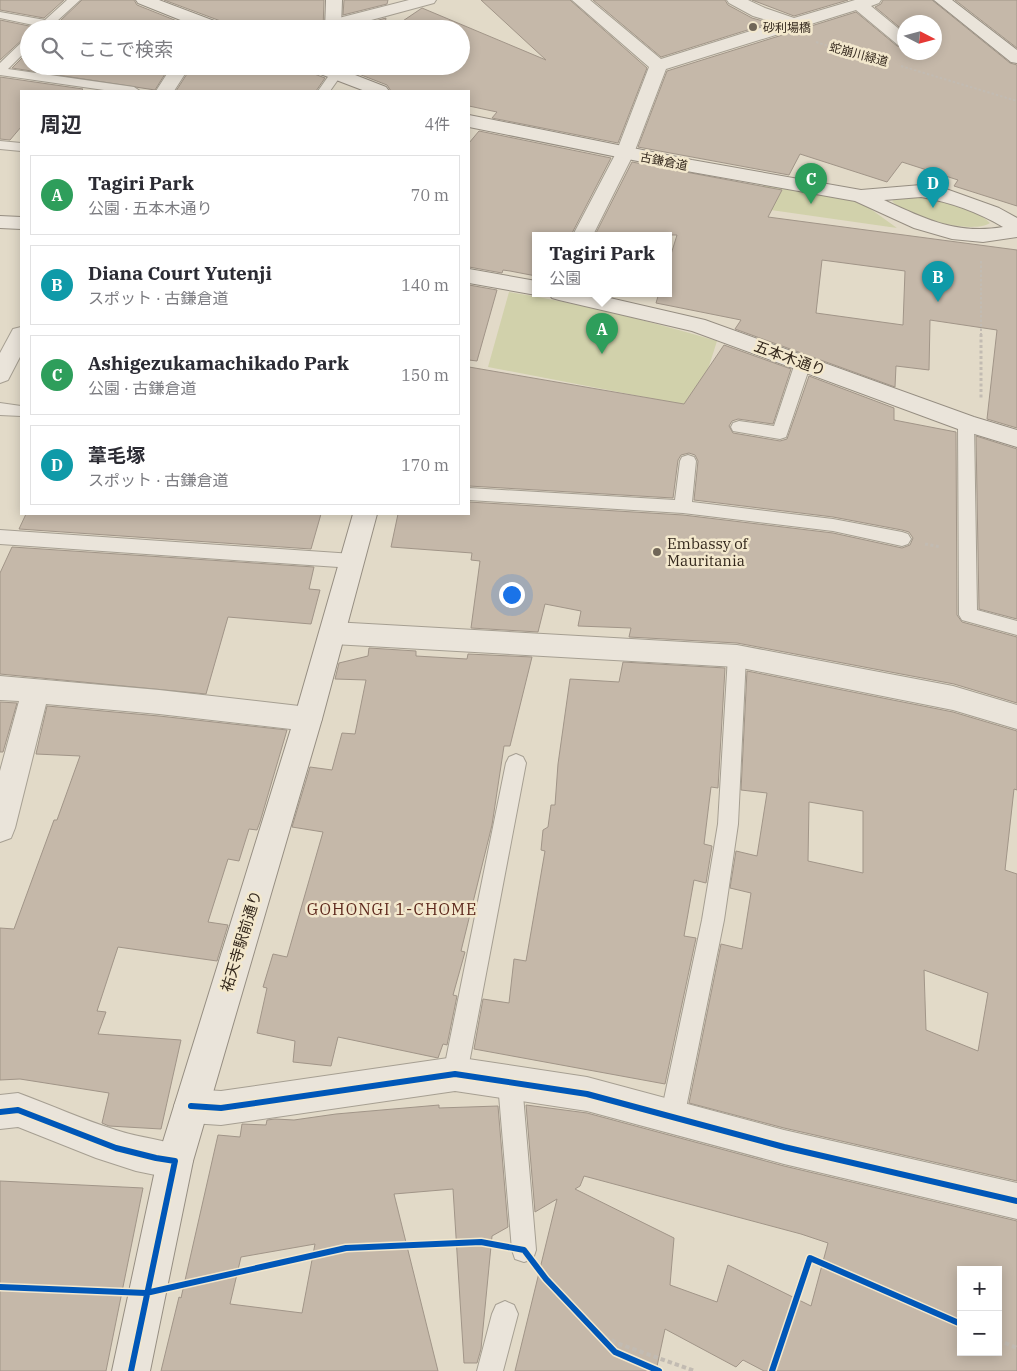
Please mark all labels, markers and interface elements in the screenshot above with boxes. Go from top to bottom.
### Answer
north arrow [897,15,942,60]
search box [20,20,470,75]
place label: 砂利場橋 [763,20,811,35]
marker: 砂利場橋 [747,21,759,33]
icon: search [38,34,66,62]
text: ここで検索 [78,37,173,61]
street label: 蛇崩川緑道 [828,39,890,69]
text: 周辺 [40,110,82,138]
text: 4件 [424,114,450,134]
street label: 古鎌倉道 [639,149,689,173]
pin: C [795,163,827,204]
pin: D [917,167,949,208]
text: Tagiri Park [88,171,194,195]
text: A [51,185,63,205]
text: 70 m [411,185,449,205]
text: 公園 · 五本木通り [88,198,213,218]
popup [532,232,672,297]
text: Tagiri Park [549,241,655,265]
text: Diana Court Yutenji [88,261,272,285]
pin: B [922,261,954,302]
text: 公園 [549,268,581,288]
text: B [51,275,63,295]
text: 140 m [401,275,449,295]
text: スポット · 古鎌倉道 [88,288,229,308]
pin: A [586,313,618,354]
street label: 五本木通り [752,336,828,380]
text: Ashigezukamachikado Park [88,351,349,375]
text: C [52,365,62,385]
text: 150 m [401,365,449,385]
text: 公園 · 古鎌倉道 [88,378,197,398]
text: 葦毛塚 [88,443,145,467]
text: D [51,455,63,475]
text: 170 m [401,455,449,475]
text: スポット · 古鎌倉道 [88,470,229,490]
place label: Embassy of Mauritania [667,534,749,570]
marker: Embassy of Mauritania [651,546,663,558]
your location [499,582,525,608]
street label: 祐天寺駅前通り [217,888,265,994]
district label: GOHONGI 1-CHOME [307,899,477,919]
map controls [957,1266,1002,1356]
button: + [957,1266,1002,1311]
button: − [957,1311,1002,1356]

